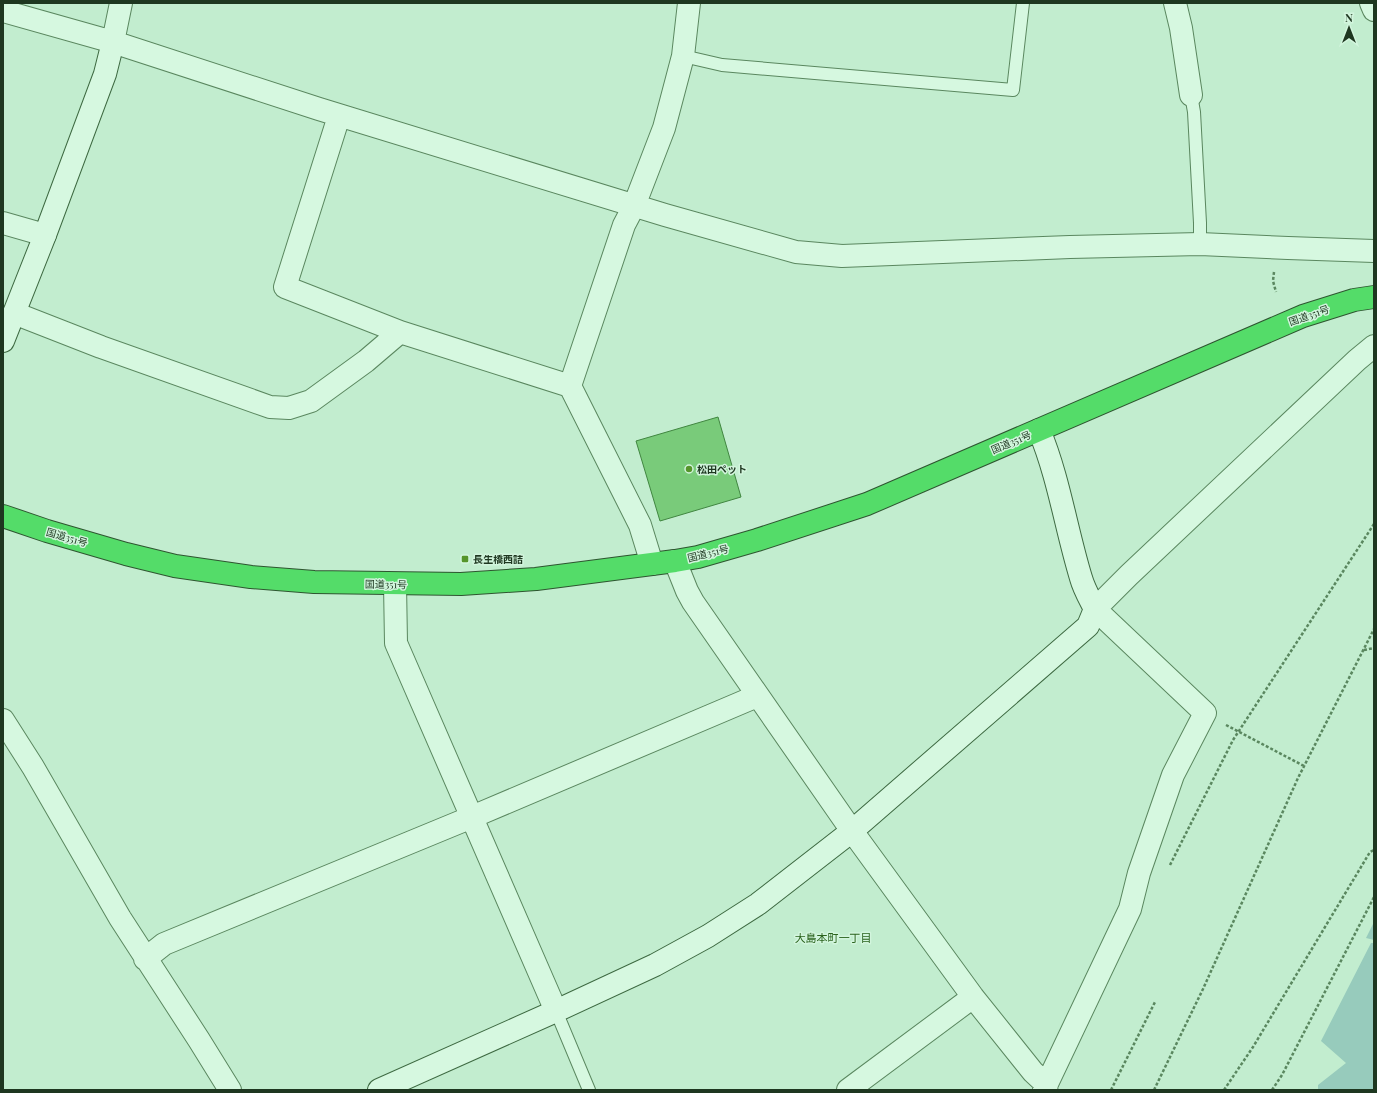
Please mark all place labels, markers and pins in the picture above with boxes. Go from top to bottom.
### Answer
place label: 松田ペット [697,462,747,476]
marker: 松田ペット [684,464,694,474]
place label: 長生橋西詰 [473,552,523,566]
marker: 長生橋西詰 [460,554,470,564]

